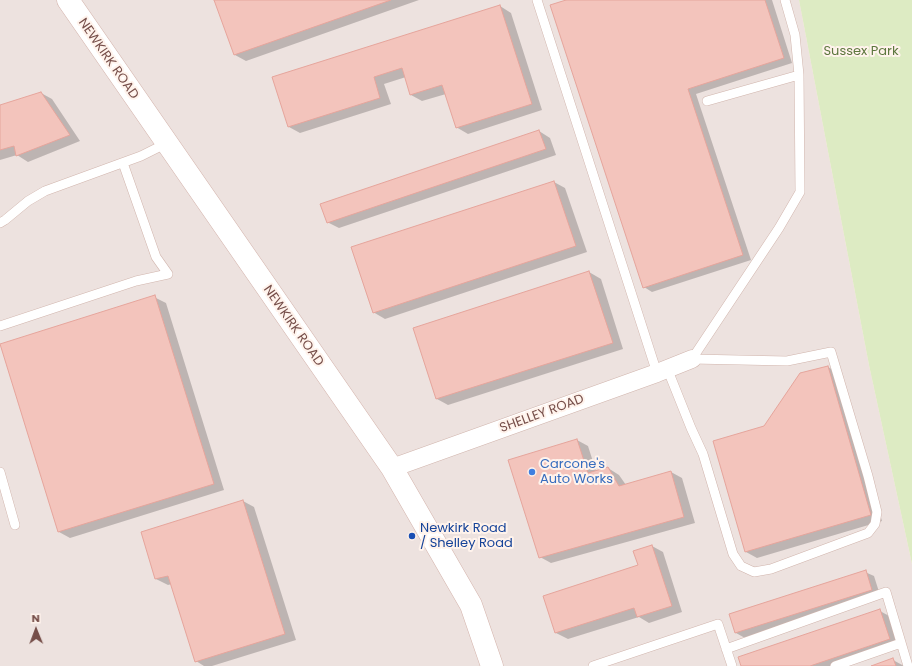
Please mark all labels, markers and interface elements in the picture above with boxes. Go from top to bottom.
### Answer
street label: NEWKIRK ROAD [74,16,142,102]
park label: Sussex Park [823,44,899,60]
street label: NEWKIRK ROAD [259,283,327,369]
street label: SHELLEY ROAD [498,392,586,436]
place label: Carcone's Auto Works [540,457,613,488]
marker: Carcone's Auto Works [527,467,537,477]
place label: Newkirk Road / Shelley Road [420,521,513,552]
marker: Newkirk Road / Shelley Road [407,531,417,541]
north arrow [16,610,56,650]
text: N [32,610,40,626]

